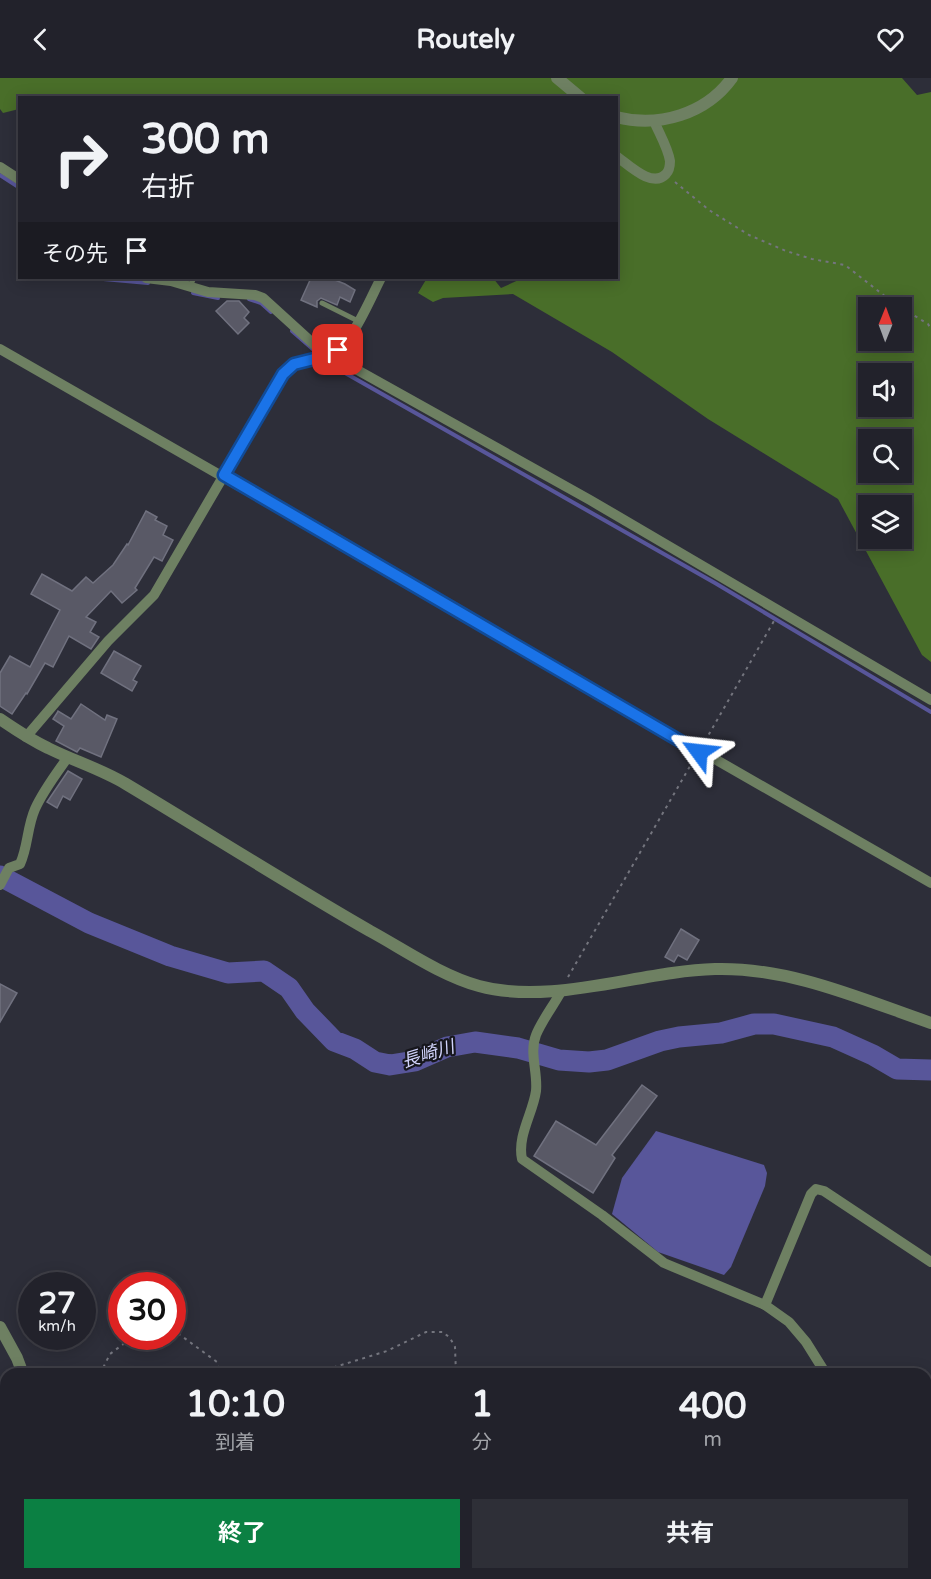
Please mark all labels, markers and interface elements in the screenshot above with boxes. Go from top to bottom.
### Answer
icon: back [24,23,57,56]
text: Routely [416,23,515,56]
icon: heart [874,23,907,56]
text: 300 m [141,114,270,165]
icon: right [42,120,120,198]
text: 右折 [141,171,195,204]
icon: arrive [120,234,153,267]
text: その先 [42,241,108,267]
north arrow [858,297,912,351]
map controls [858,297,912,549]
pin [312,324,363,375]
icon: arrive [321,333,354,366]
button: sound [858,363,912,417]
button: search [858,429,912,483]
button: layers [858,495,912,549]
position arrow [667,720,731,784]
water label: 長崎川 [399,1035,459,1072]
speed limit sign: 30 [108,1272,186,1350]
text: 27 [38,1285,76,1322]
text: km/h [38,1317,76,1335]
text: 10:10 [185,1383,285,1426]
text: 1 [471,1383,493,1426]
text: 400 [679,1385,747,1428]
text: m [703,1428,722,1452]
text: 到着 [215,1431,255,1455]
text: 分 [472,1431,492,1455]
button: 終了 [24,1499,460,1568]
button: 共有 [472,1499,908,1568]

